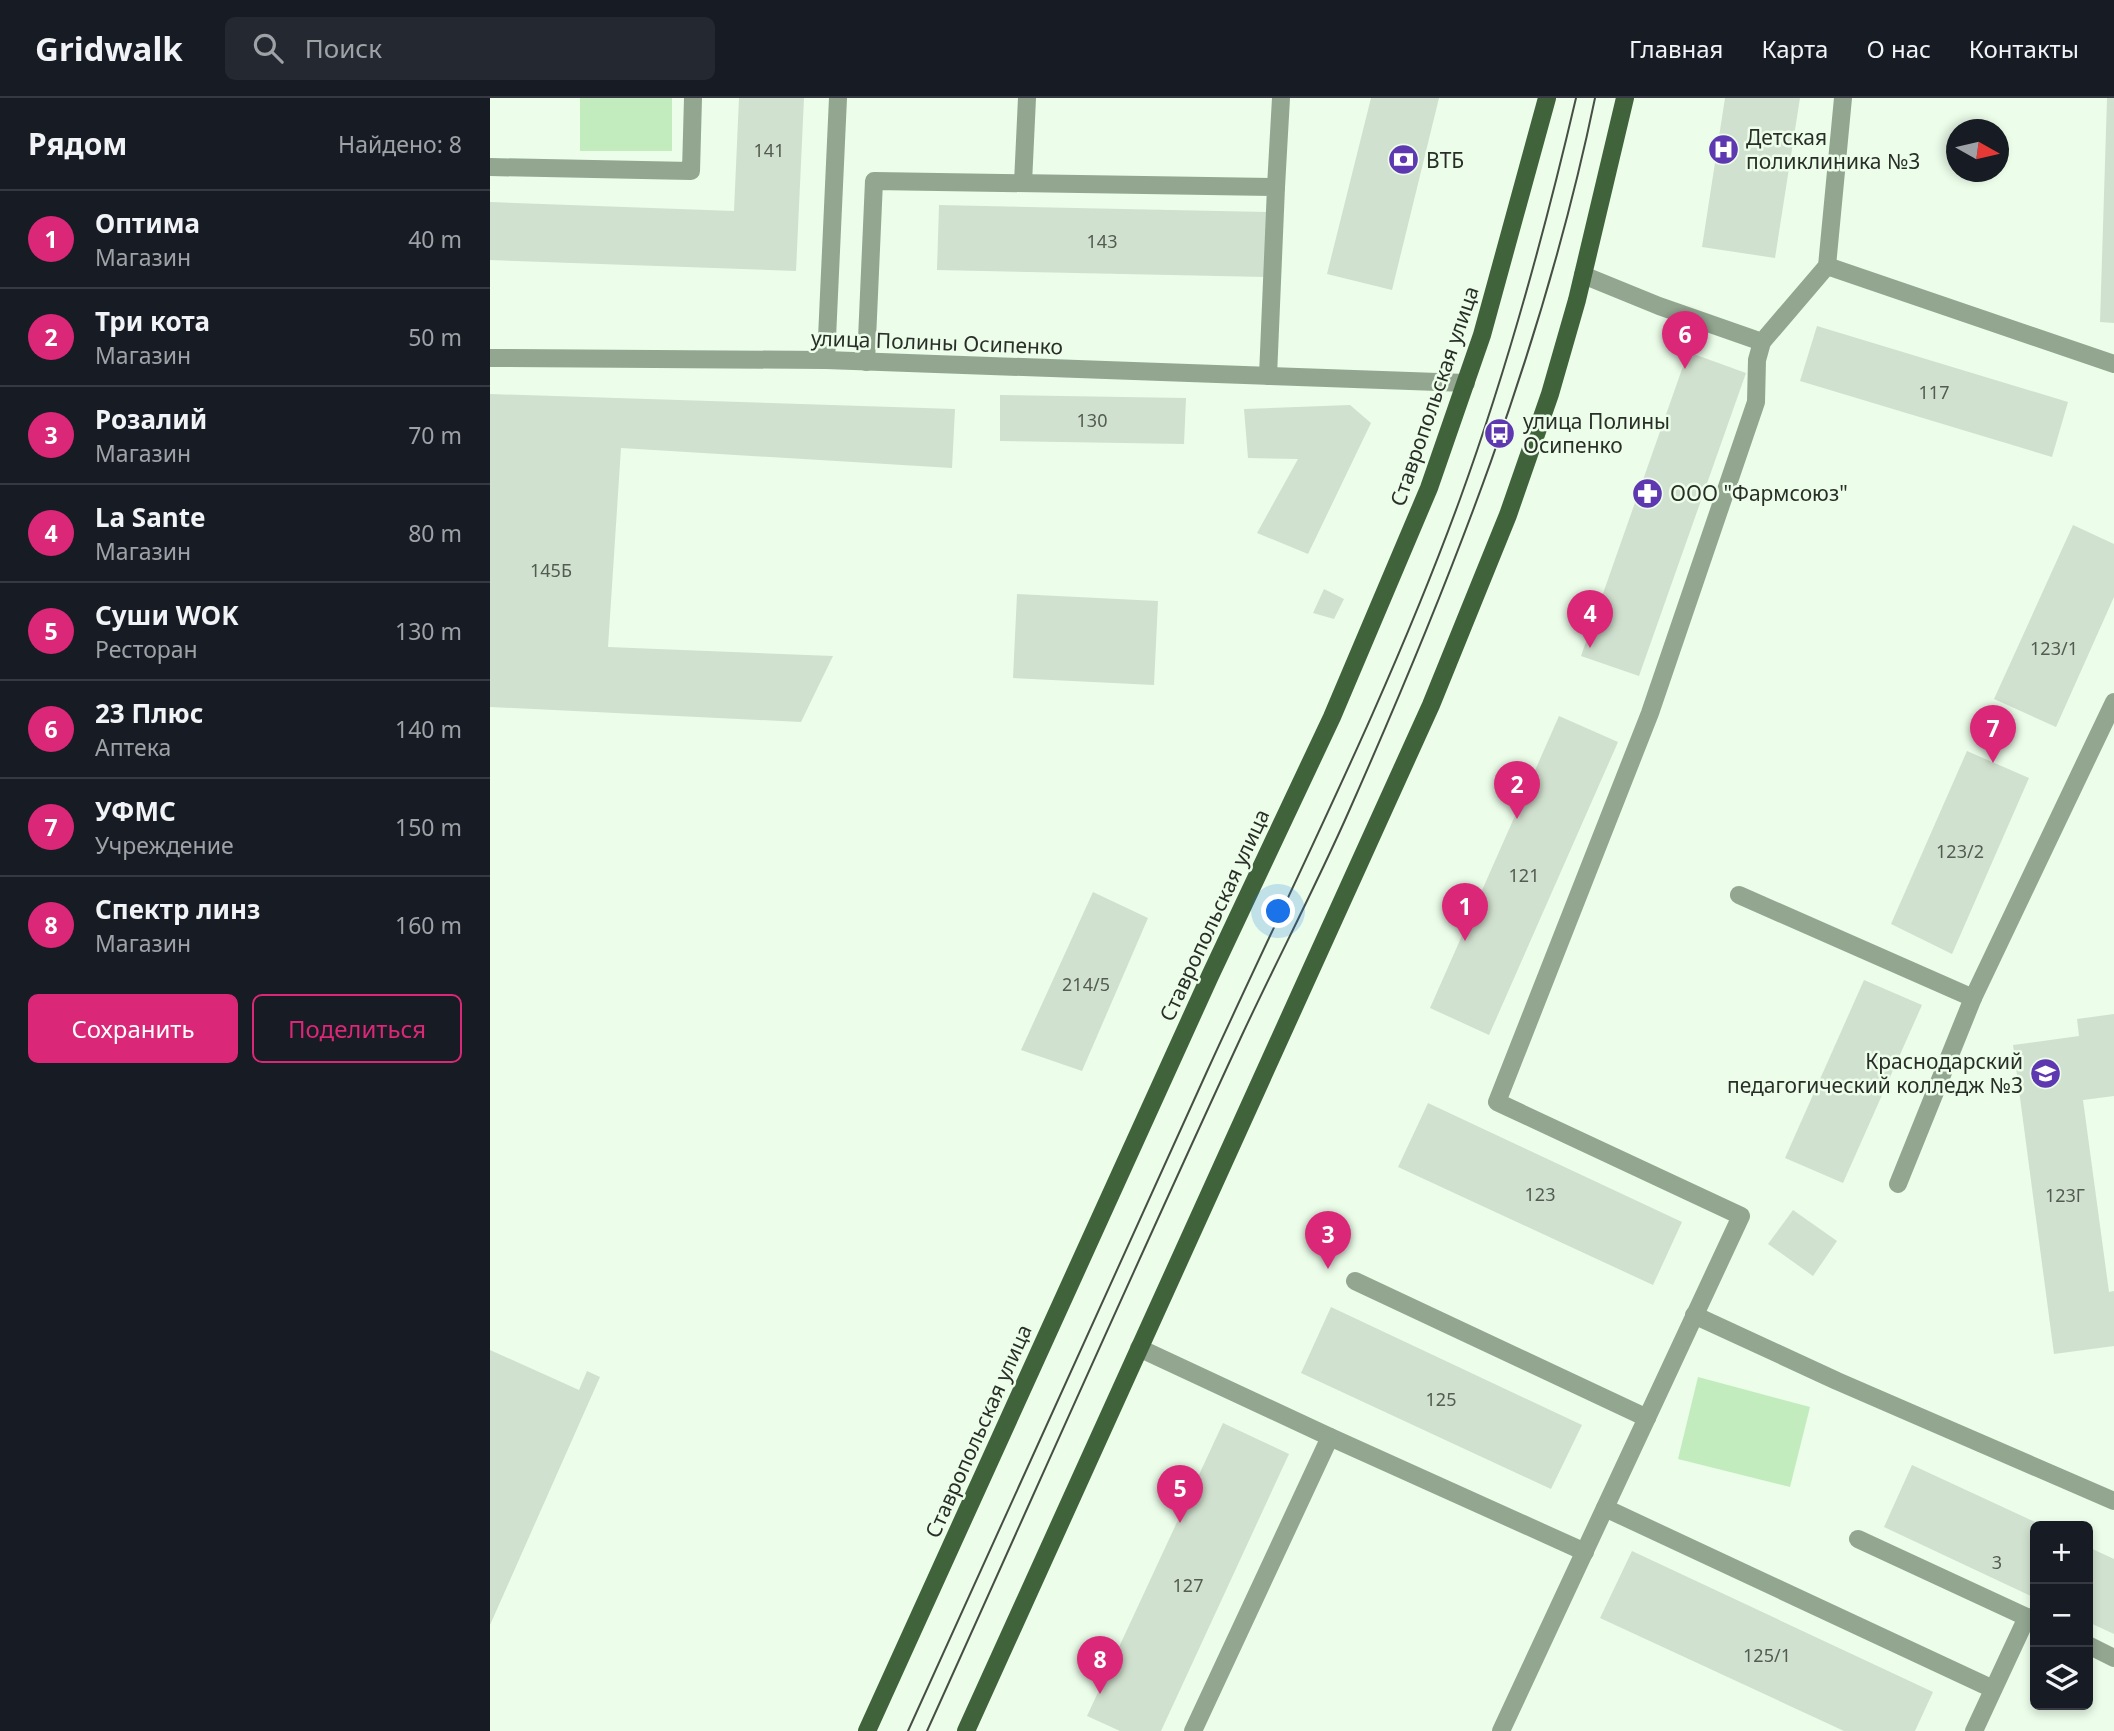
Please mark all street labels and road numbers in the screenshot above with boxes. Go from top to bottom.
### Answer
street label: Ставропольская улица [1383,282,1485,510]
street label: улица Полины Осипенко [810,324,1064,360]
street label: Ставропольская улица [1153,804,1275,1026]
street label: Ставропольская улица [918,1320,1038,1542]

